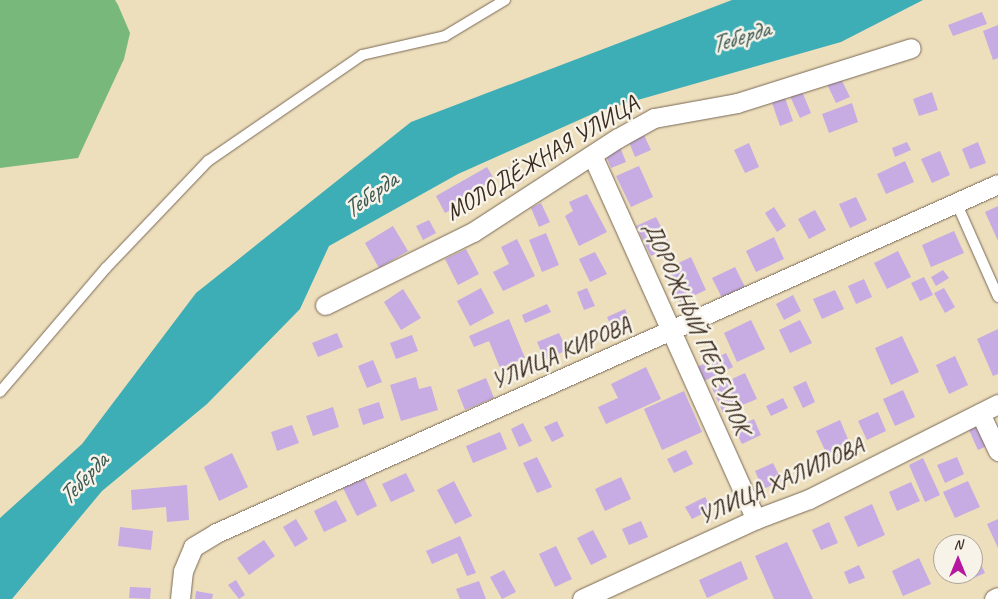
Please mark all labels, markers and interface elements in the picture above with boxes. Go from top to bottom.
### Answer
water label: Теберда [707,14,773,60]
street label: МОЛОДЁЖНАЯ УЛИЦА [441,89,643,227]
water label: Теберда [337,165,403,225]
street label: ДОРОЖНЫЙ ПЕРЕУЛОК [637,217,757,439]
street label: УЛИЦА КИРОВА [487,311,635,395]
street label: УЛИЦА ХАЛИЛОВА [694,432,868,530]
water label: Теберда [51,447,115,511]
north arrow [933,534,983,584]
text: N [954,536,962,553]

